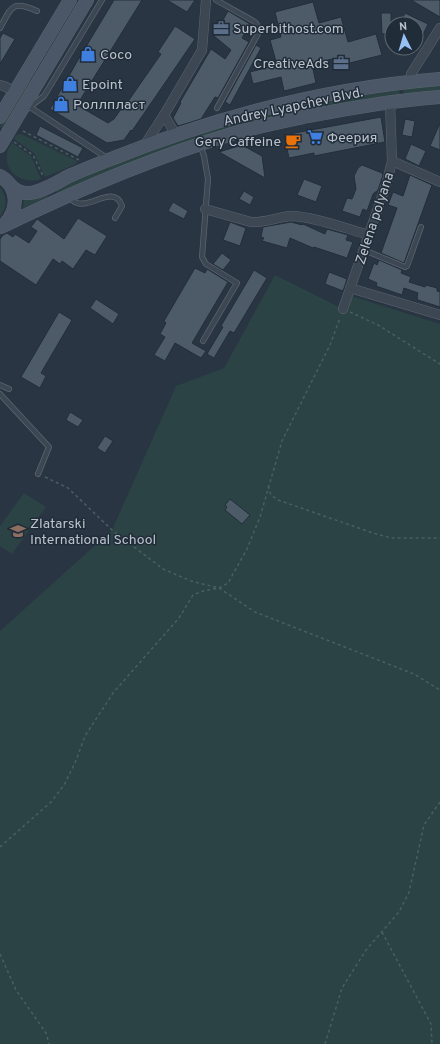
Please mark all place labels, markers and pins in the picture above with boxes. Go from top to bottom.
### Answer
office icon: Superbithost.com [212,19,230,37]
place label: Superbithost.com [233,21,344,38]
shop icon: Coco [79,45,97,63]
place label: Coco [100,47,132,64]
office icon: CreativeAds [332,54,350,72]
place label: CreativeAds [253,56,329,73]
shop icon: Epoint [61,75,79,93]
place label: Epoint [82,77,123,94]
shop icon: Роллпласт [52,95,70,113]
place label: Роллпласт [73,97,145,114]
supermarket icon: Феерия [306,128,324,146]
place label: Феерия [327,130,377,147]
cafe icon: Gery Caffeine [284,132,302,150]
place label: Gery Caffeine [195,134,281,151]
place label: Zlatarski International School [30,516,156,549]
school or university icon: Zlatarski International School [9,522,27,540]

